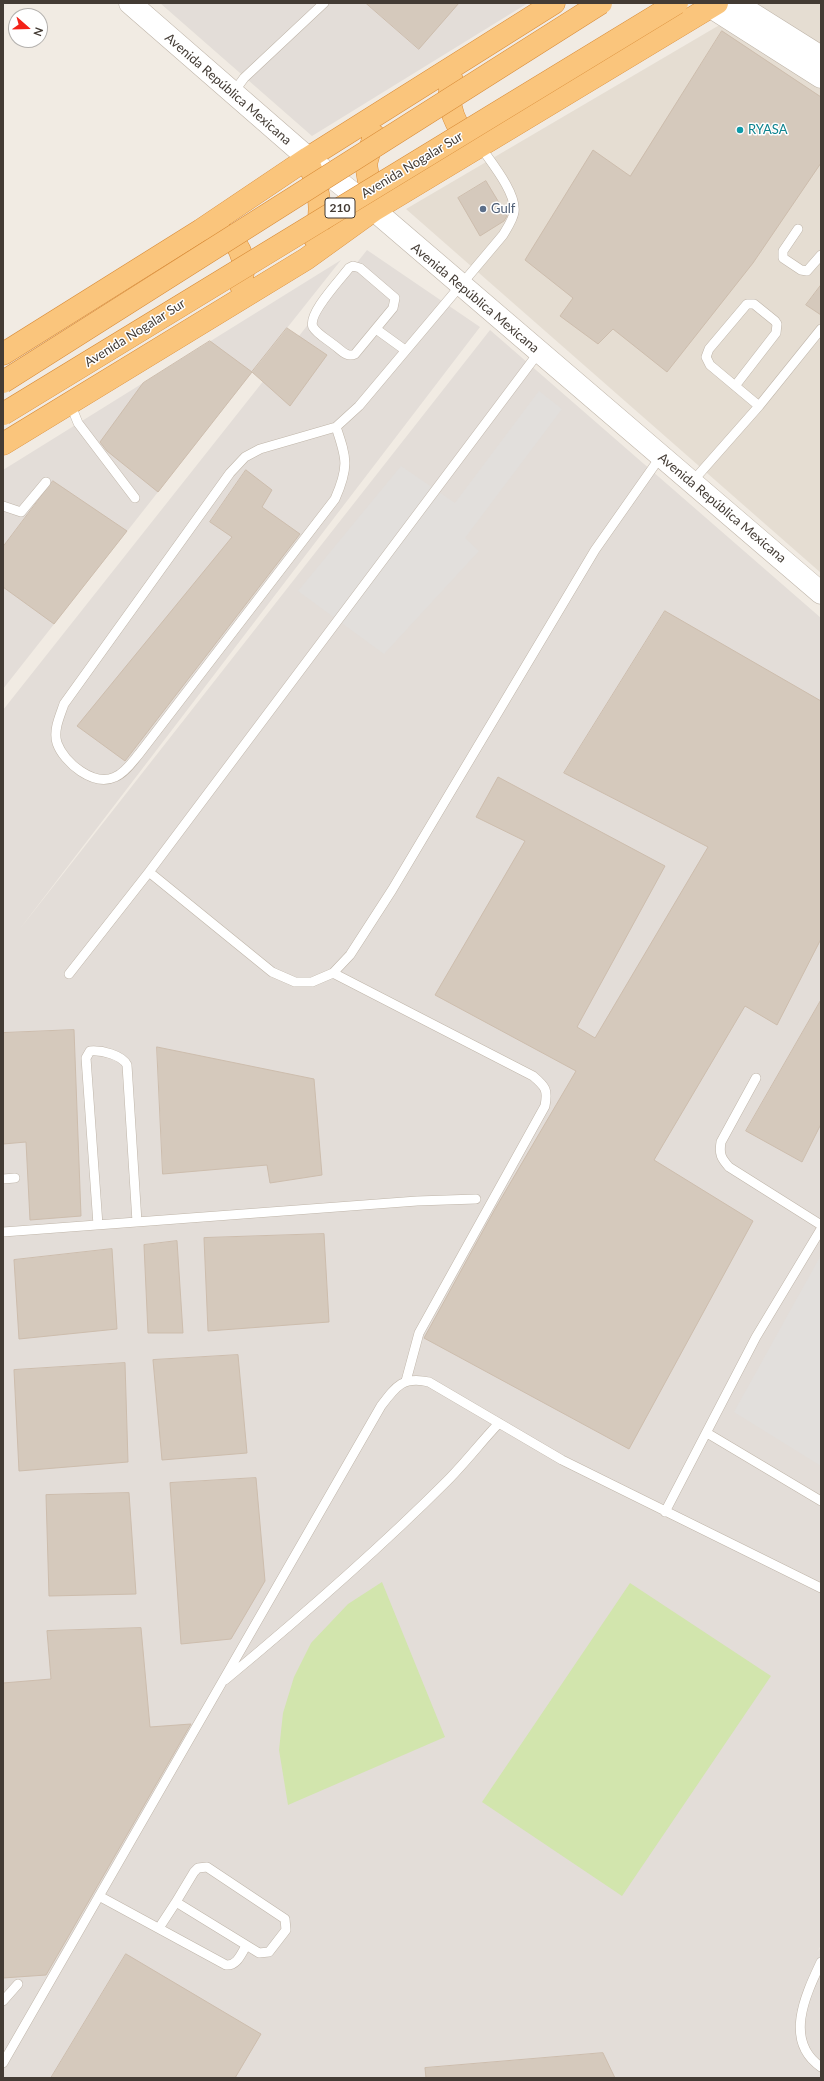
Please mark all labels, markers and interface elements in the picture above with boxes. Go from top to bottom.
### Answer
north arrow [8,8,48,48]
text: N [31,26,46,38]
street label: Avenida República Mexicana [162,30,294,148]
place label: RYASA [748,122,787,138]
marker: RYASA [735,125,745,135]
street label: Avenida Nogalar Sur [358,128,466,202]
road number: 210 [325,198,355,218]
place label: Gulf [491,201,515,217]
marker: Gulf [478,204,488,214]
street label: Avenida República Mexicana [408,240,542,356]
street label: Avenida Nogalar Sur [82,296,188,370]
street label: Avenida República Mexicana [655,450,789,566]

